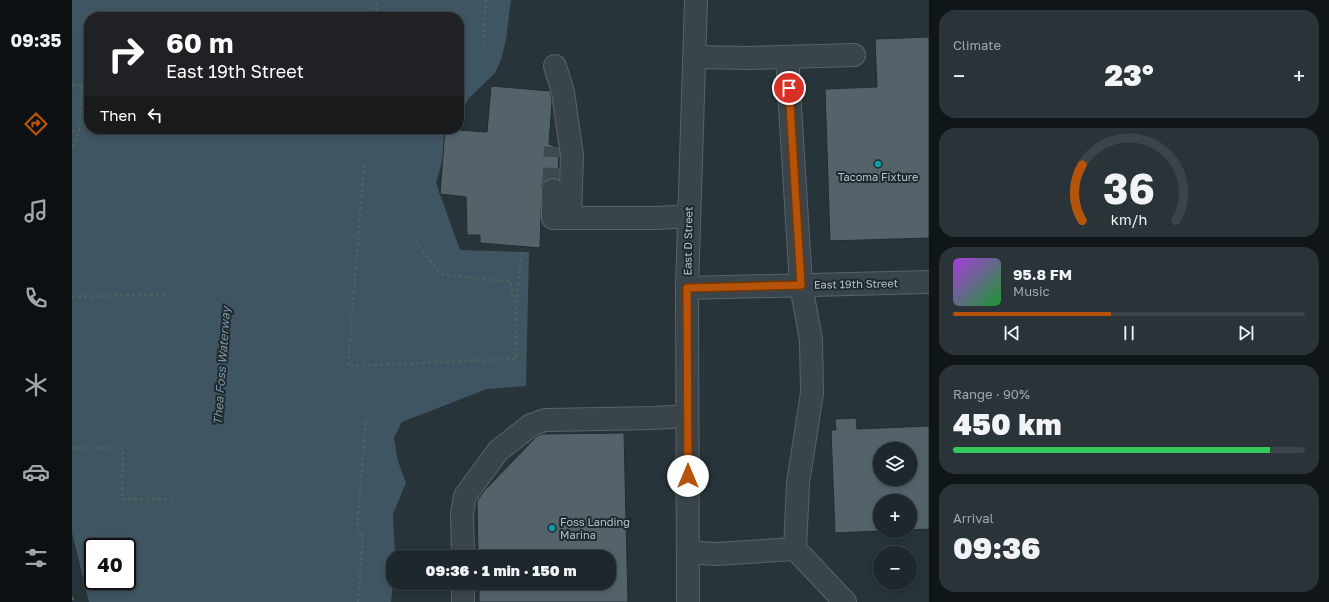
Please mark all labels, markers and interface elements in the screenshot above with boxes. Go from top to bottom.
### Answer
text: 60 m [166,26,233,59]
icon: right [100,28,152,80]
text: 09:35 [11,29,61,51]
text: Climate [953,37,1001,53]
text: 23° [1104,57,1154,93]
text: East 19th Street [166,60,304,82]
text: − [953,62,965,89]
text: + [1293,62,1305,89]
pin [772,71,806,105]
icon: arrive [778,77,800,99]
icon: left [144,104,166,126]
text: Then [100,106,136,124]
icon: directions [22,110,50,138]
marker: Tacoma Fixture [873,159,883,169]
text: 36 [1103,162,1155,212]
place label: Tacoma Fixture [838,170,918,183]
icon: music [22,197,50,225]
street label: East D Street [680,206,695,276]
text: km/h [1111,210,1147,227]
text: 95.8 FM [1013,265,1072,283]
street label: East 19th Street [814,276,898,291]
text: Music [1013,283,1050,299]
icon: phone [22,284,50,312]
water label: Thea Foss Waterway [210,304,233,426]
icon: previous [1001,322,1023,344]
icon: pause [1118,322,1140,344]
icon: next [1235,322,1257,344]
icon: climate [22,371,50,399]
text: Range · 90% [953,386,1030,402]
text: 450 km [953,406,1062,442]
map controls [873,442,917,590]
button: layers [873,442,917,486]
position arrow [667,455,709,497]
icon: car [22,458,50,486]
button: + [873,494,917,538]
text: Arrival [953,510,994,526]
place label: Foss Landing Marina [560,515,630,541]
marker: Foss Landing Marina [547,523,557,533]
text: 09:36 [953,530,1041,566]
speed limit sign: 40 [84,538,136,590]
icon: filters [22,544,50,572]
button: − [873,546,917,590]
text: 09:36 · 1 min · 150 m [426,561,576,579]

